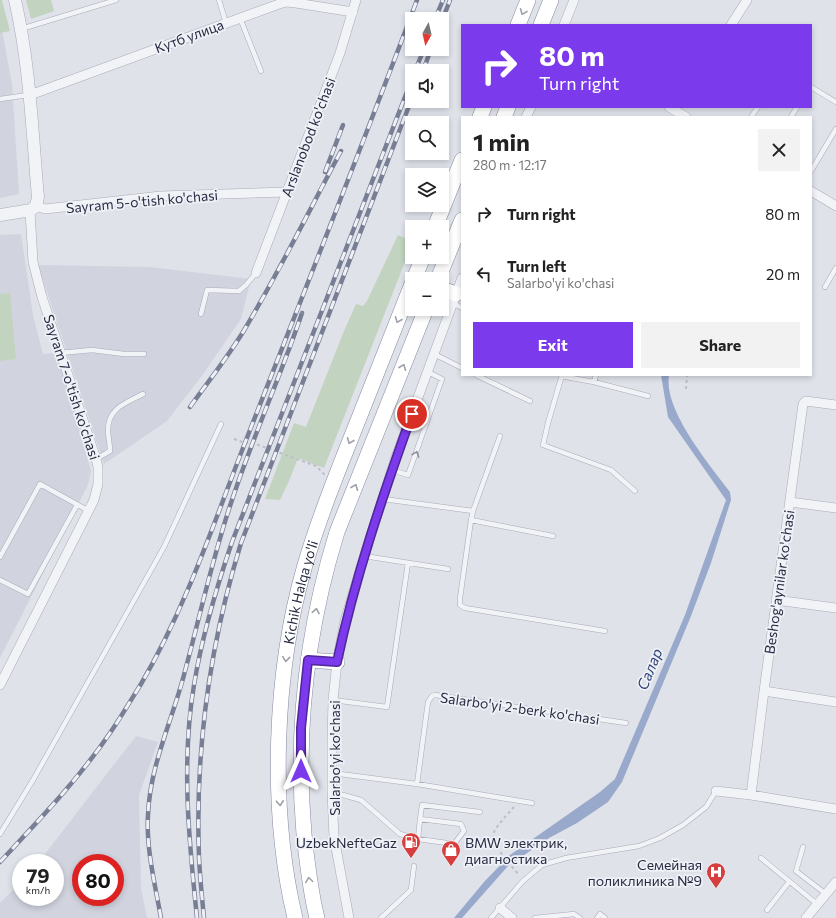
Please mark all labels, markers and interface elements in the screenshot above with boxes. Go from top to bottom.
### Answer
one-way arrow [520,8,528,16]
north arrow [405,12,449,56]
map controls [405,12,449,316]
street label: Кутб улица [152,16,226,56]
text: 80 m [539,38,605,72]
icon: right [473,40,525,92]
button: sound [405,64,449,108]
text: Turn right [539,72,619,94]
street label: Arslanobod ko'chasi [277,75,339,199]
button: search [405,116,449,160]
text: 1 min [473,127,530,156]
button: close [758,129,800,171]
text: 280 m · 12:17 [473,157,547,173]
button: layers [405,168,449,212]
street label: Sayram 5-o'tish ko'chasi [65,186,219,216]
icon: right [473,203,495,225]
text: Turn right [507,205,576,223]
text: 80 m [765,205,800,223]
button: + [405,220,449,264]
text: Turn left [507,257,566,275]
icon: left [473,263,495,285]
text: 20 m [766,265,800,283]
button: − [405,272,449,316]
text: Salarbo'yi ko'chasi [507,275,614,291]
street label: Sayram 7-o'tish ko'chasi [40,312,104,462]
one-way arrow [394,317,402,324]
button: Exit [473,322,633,368]
button: Share [641,322,800,368]
one-way arrow [399,363,407,370]
pin [395,397,429,431]
icon: arrive [401,403,423,425]
one-way arrow [346,438,354,445]
one-way arrow [411,450,419,457]
one-way arrow [351,484,359,491]
street label: Beshog'aynilar ko'chasi [760,509,798,655]
street label: Kichik Halqa yo'li [279,538,321,645]
one-way arrow [312,608,320,614]
water label: Салар [633,645,666,692]
one-way arrow [281,656,290,662]
street label: Salarbo'yi 2-berk ko'chasi [439,688,601,728]
street label: Salarbo'yi ko'chasi [326,700,343,816]
position arrow [280,750,322,792]
one-way arrow [275,800,284,806]
fuel station icon: UzbekNefteGaz [400,831,422,859]
place label: UzbekNefteGaz [296,834,397,851]
place label: BMW электрик, диагностика [465,834,567,867]
shop icon: BMW электрик, диагностика [440,839,462,867]
speed limit sign: 80 [72,854,124,906]
place label: Семейная поликлиника №9 [588,856,702,889]
hospital icon: Семейная поликлиника №9 [705,861,727,889]
text: 79 [26,863,50,887]
one-way arrow [305,877,314,883]
text: km/h [26,884,50,896]

